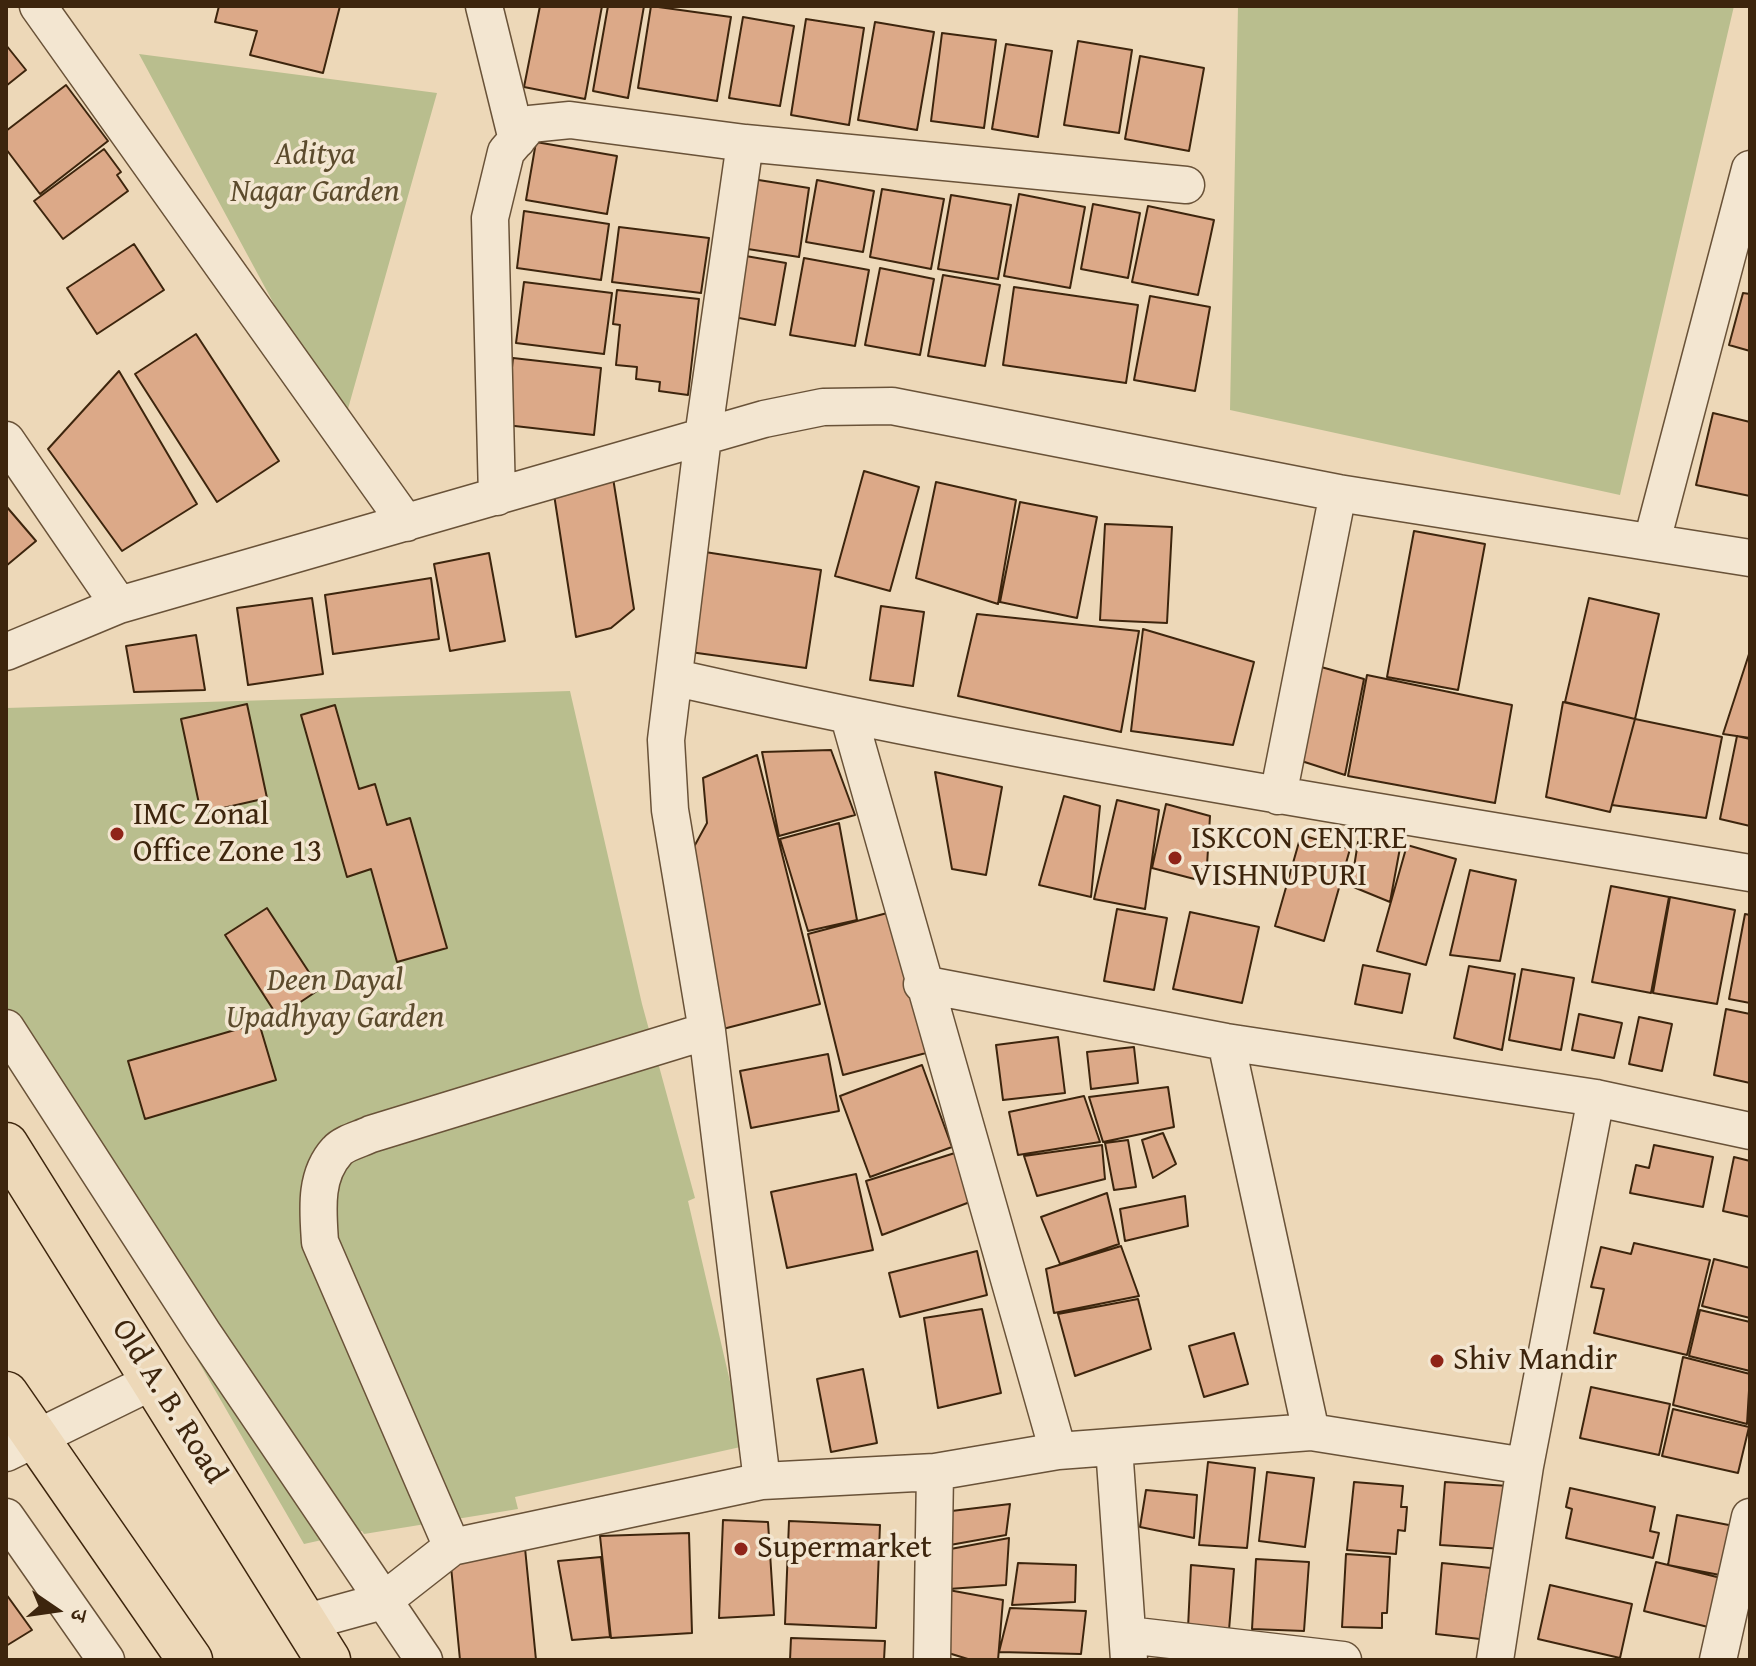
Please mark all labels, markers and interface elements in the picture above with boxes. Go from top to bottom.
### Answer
park label: Aditya Nagar Garden [230,137,400,212]
place label: IMC Zonal Office Zone 13 [133,797,322,872]
place label: ISKCON CENTRE VISHNUPURI [1191,821,1407,896]
marker: IMC Zonal Office Zone 13 [108,825,126,843]
marker: ISKCON CENTRE VISHNUPURI [1166,849,1184,867]
park label: Deen Dayal Upadhyay Garden [225,963,445,1038]
street label: Old A. B. Road [102,1313,234,1491]
place label: Shiv Mandir [1453,1342,1617,1380]
marker: Shiv Mandir [1428,1352,1446,1370]
place label: Supermarket [757,1530,932,1568]
marker: Supermarket [732,1540,750,1558]
north arrow [16,1570,96,1650]
text: उ [63,1606,96,1624]

